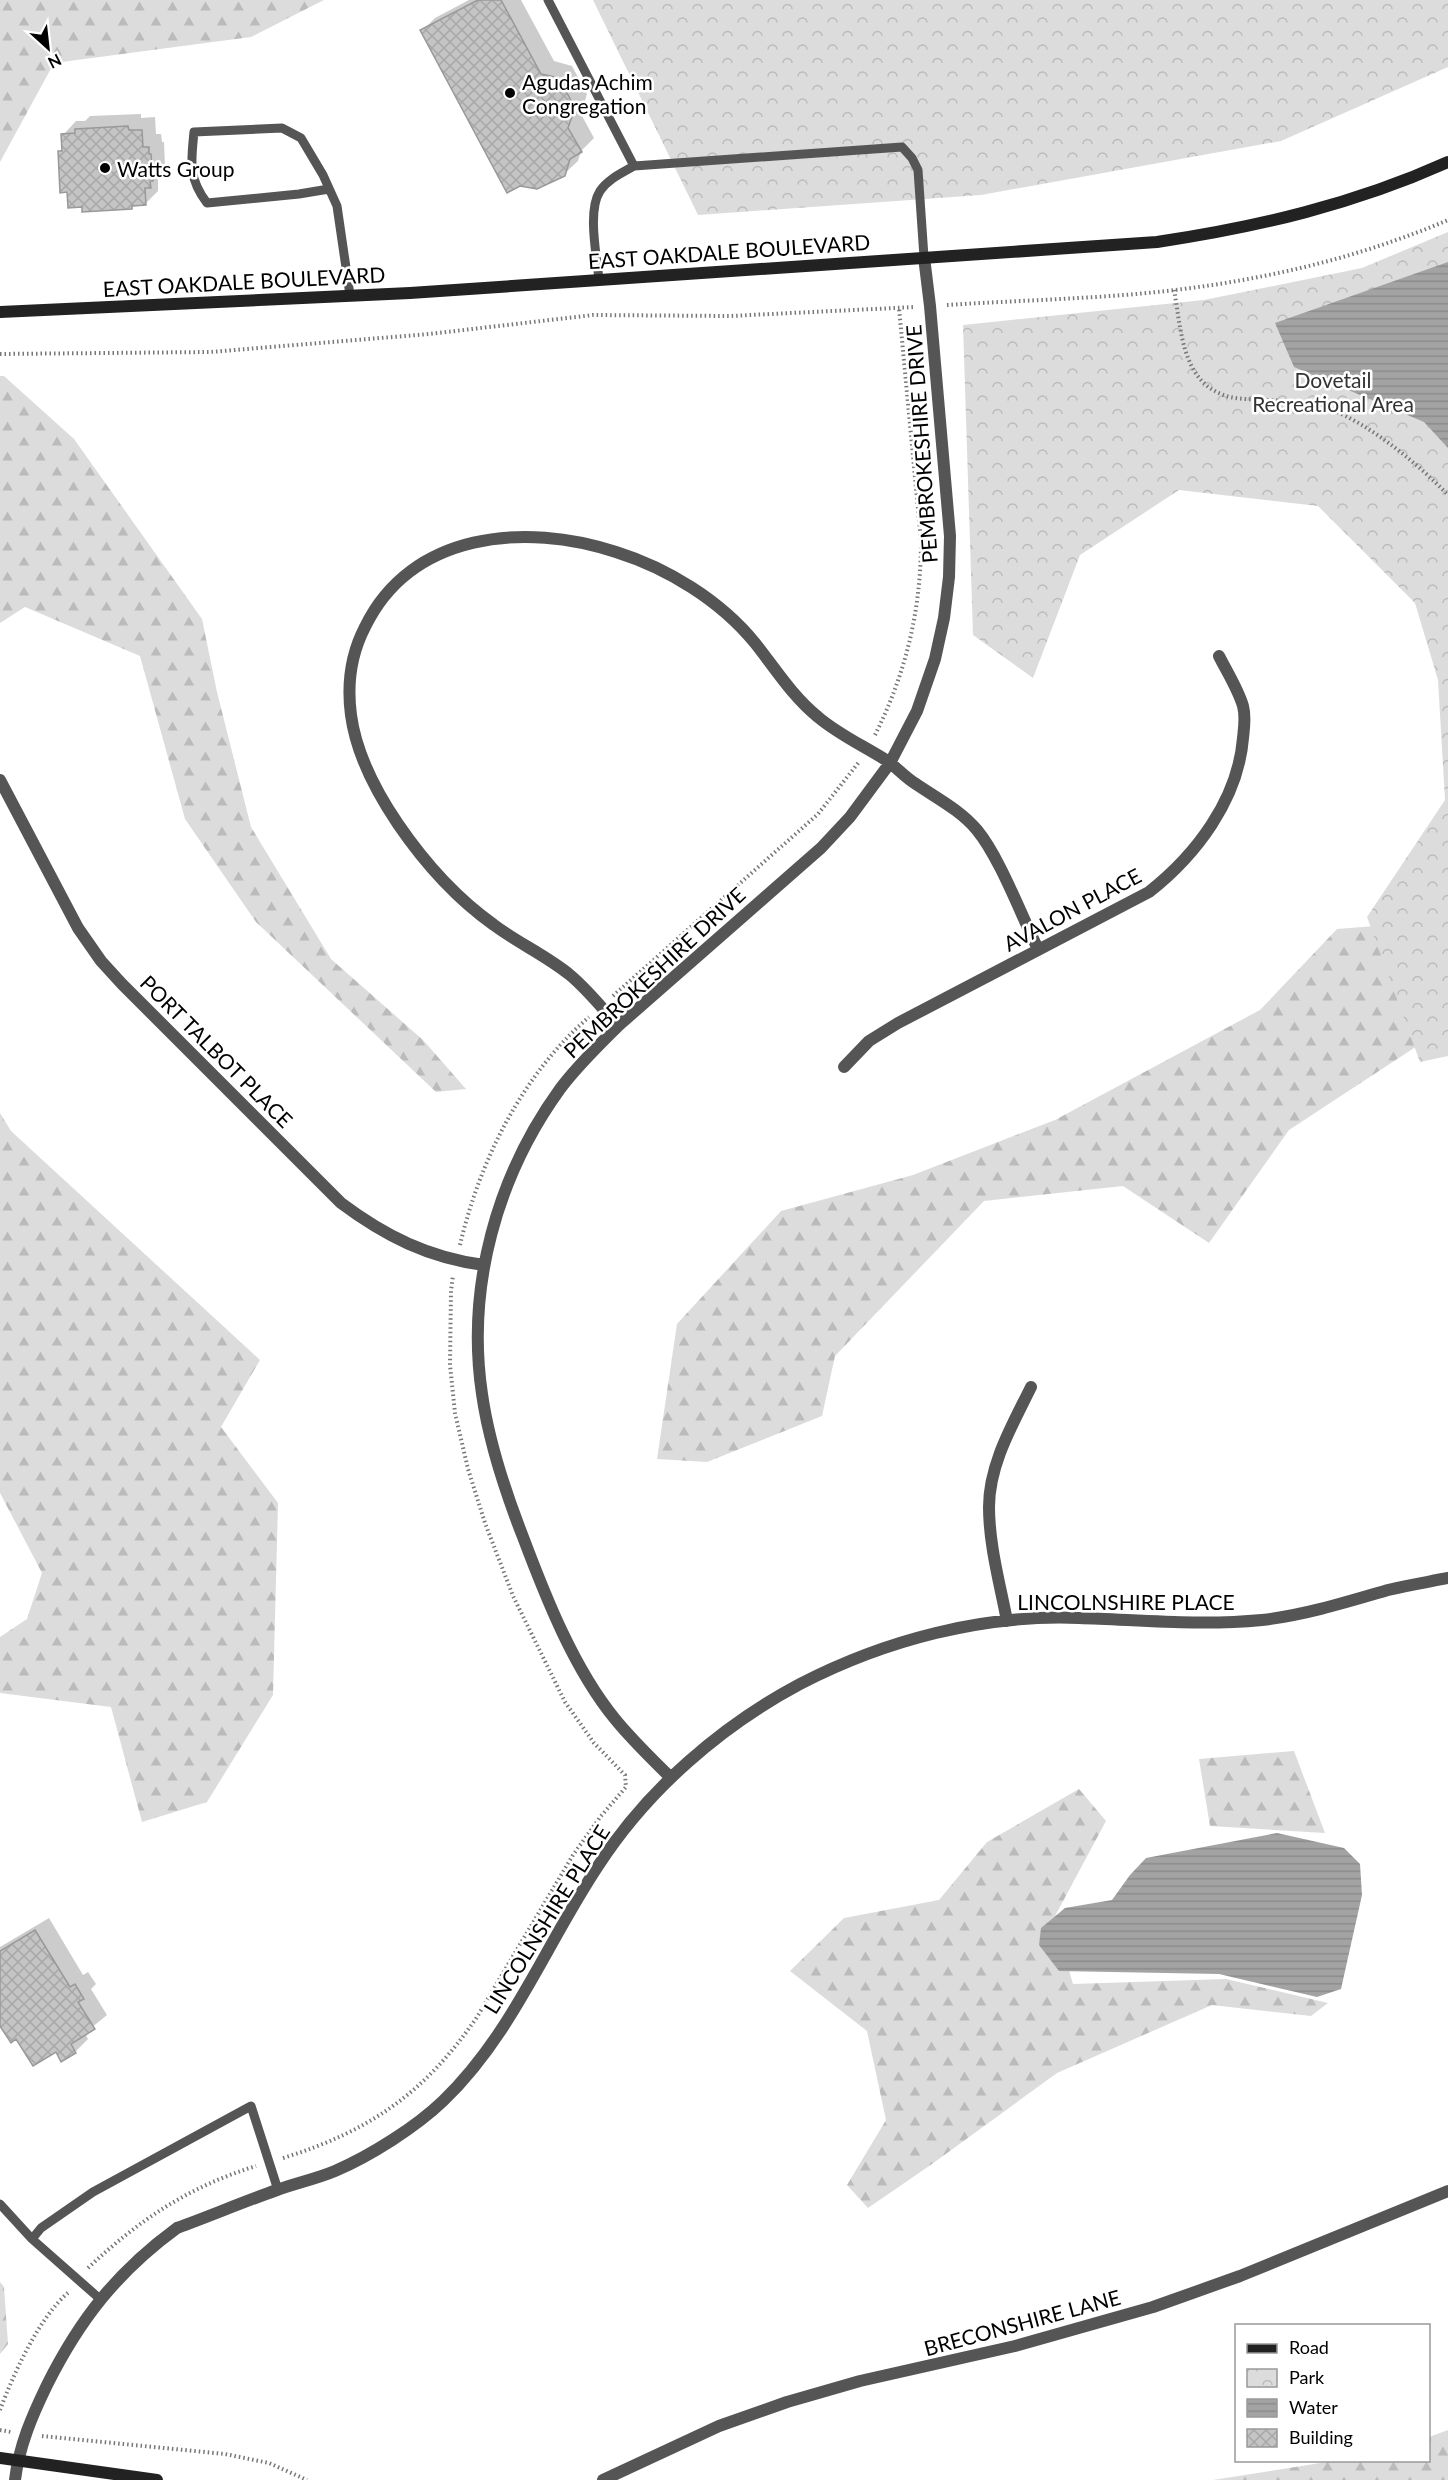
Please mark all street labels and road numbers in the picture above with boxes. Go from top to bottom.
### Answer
street label: EAST OAKDALE BOULEVARD [587,229,871,273]
street label: EAST OAKDALE BOULEVARD [102,261,386,301]
street label: PEMBROKESHIRE DRIVE [900,324,942,564]
street label: AVALON PLACE [999,862,1145,956]
street label: PEMBROKESHIRE DRIVE [558,881,750,1063]
street label: PORT TALBOT PLACE [136,970,298,1132]
street label: LINCOLNSHIRE PLACE [1017,1589,1235,1614]
street label: LINCOLNSHIRE PLACE [478,1820,614,2018]
street label: BRECONSHIRE LANE [921,2284,1123,2360]

